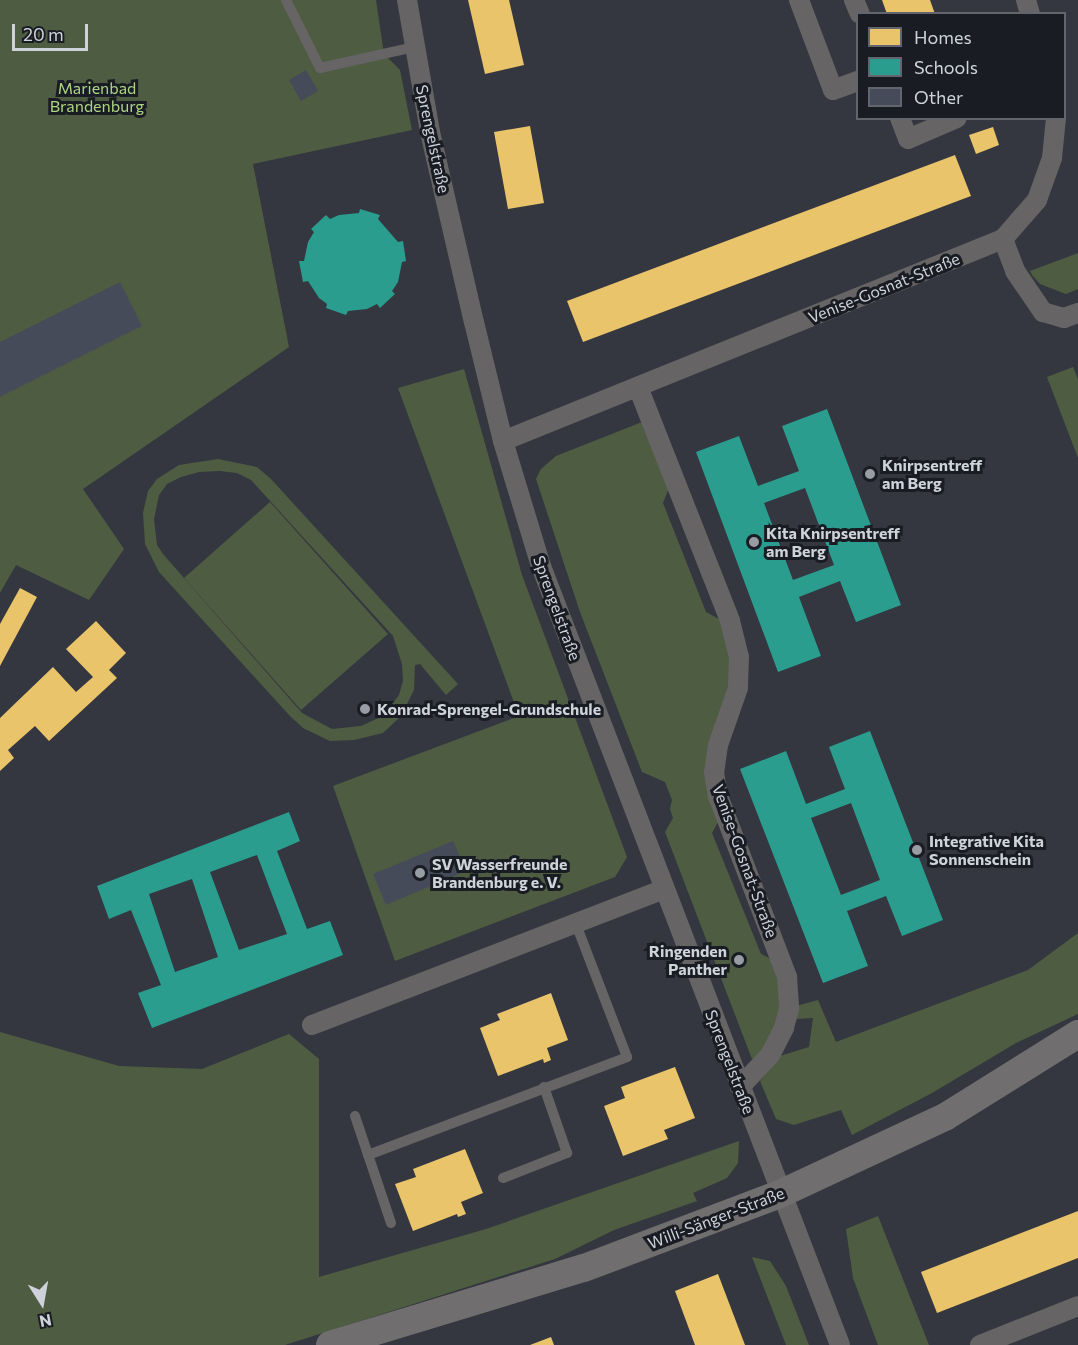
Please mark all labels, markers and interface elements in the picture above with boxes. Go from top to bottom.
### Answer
scale bar [15,12,92,50]
legend [856,12,1066,120]
text: 20 m [23,23,64,45]
text: Homes [914,26,972,48]
text: Schools [914,56,978,78]
park label: Marienbad Brandenburg [50,78,144,116]
street label: Sprengelstraße [412,83,454,195]
text: Other [914,86,963,108]
street label: Venise-Gosnat-Straße [805,249,963,327]
place label: Knirpsentreff am Berg [882,455,982,493]
marker: Knirpsentreff am Berg [863,467,877,481]
place label: Kita Knirpsentreff am Berg [766,523,900,561]
marker: Kita Knirpsentreff am Berg [747,535,761,549]
street label: Sprengelstraße [529,553,585,663]
place label: Konrad-Sprengel-Grundschule [377,699,601,719]
marker: Konrad-Sprengel-Grundschule [358,702,372,716]
street label: Venise-Gosnat-Straße [708,782,782,940]
place label: Integrative Kita Sonnenschein [929,831,1044,869]
marker: Integrative Kita Sonnenschein [910,843,924,857]
place label: SV Wasserfreunde Brandenburg e. V. [432,854,567,892]
marker: SV Wasserfreunde Brandenburg e. V. [413,866,427,880]
place label: Ringenden Panther [649,941,727,979]
marker: Ringenden Panther [732,953,746,967]
street label: Sprengelstraße [701,1007,759,1117]
street label: Willi-Sänger-Straße [645,1183,787,1253]
north arrow [12,1273,72,1333]
text: N [38,1311,53,1332]

